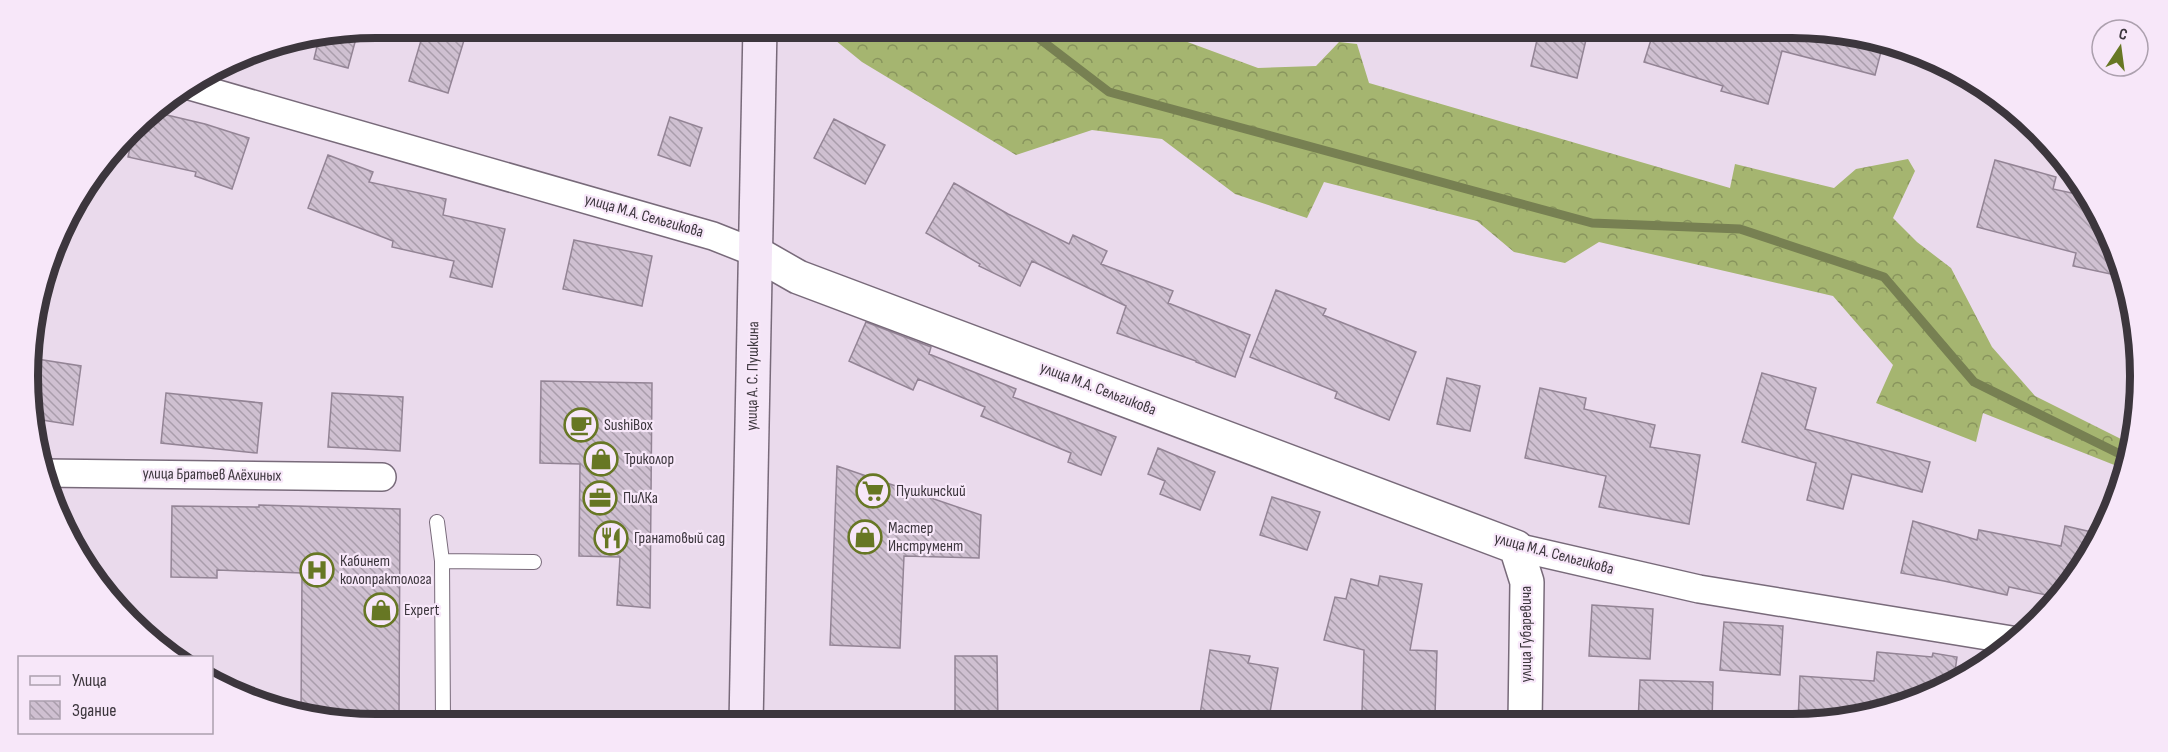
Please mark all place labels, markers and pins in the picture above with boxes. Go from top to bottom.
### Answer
cafe icon: SushiBox [563,407,599,443]
place label: SushiBox [604,416,653,435]
shop icon: Триколор [583,441,619,477]
place label: Триколор [624,450,674,469]
supermarket icon: Пушкинский [855,473,891,509]
office icon: ПиЛКа [582,480,618,516]
place label: Пушкинский [896,482,966,501]
place label: ПиЛКа [623,489,658,508]
shop icon: Мастер Инструмент [847,519,883,555]
place label: Мастер Инструмент [888,519,963,556]
restaurant icon: Гранатовый сад [593,520,629,556]
place label: Гранатовый сад [634,529,725,548]
hospital icon: Кабинет колопрактолога [299,552,335,588]
place label: Кабинет колопрактолога [340,552,432,589]
shop icon: Eхpert [363,592,399,628]
place label: Eхpert [404,601,439,620]

